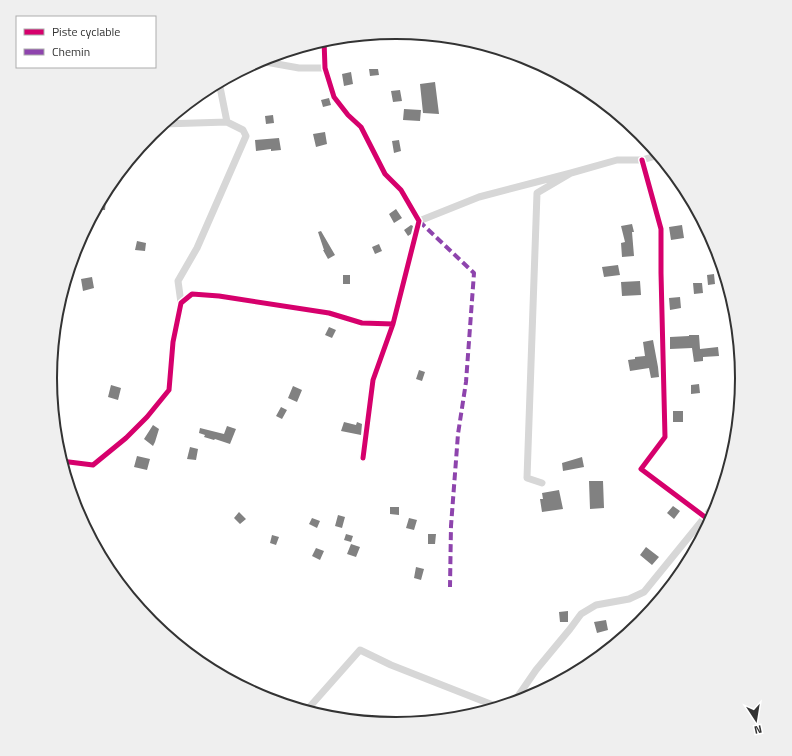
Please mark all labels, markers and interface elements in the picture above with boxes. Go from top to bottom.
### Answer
legend [16,16,156,68]
text: Piste cyclable [52,22,120,41]
text: Chemin [52,42,90,61]
north arrow [736,700,776,740]
text: N [753,721,763,738]

